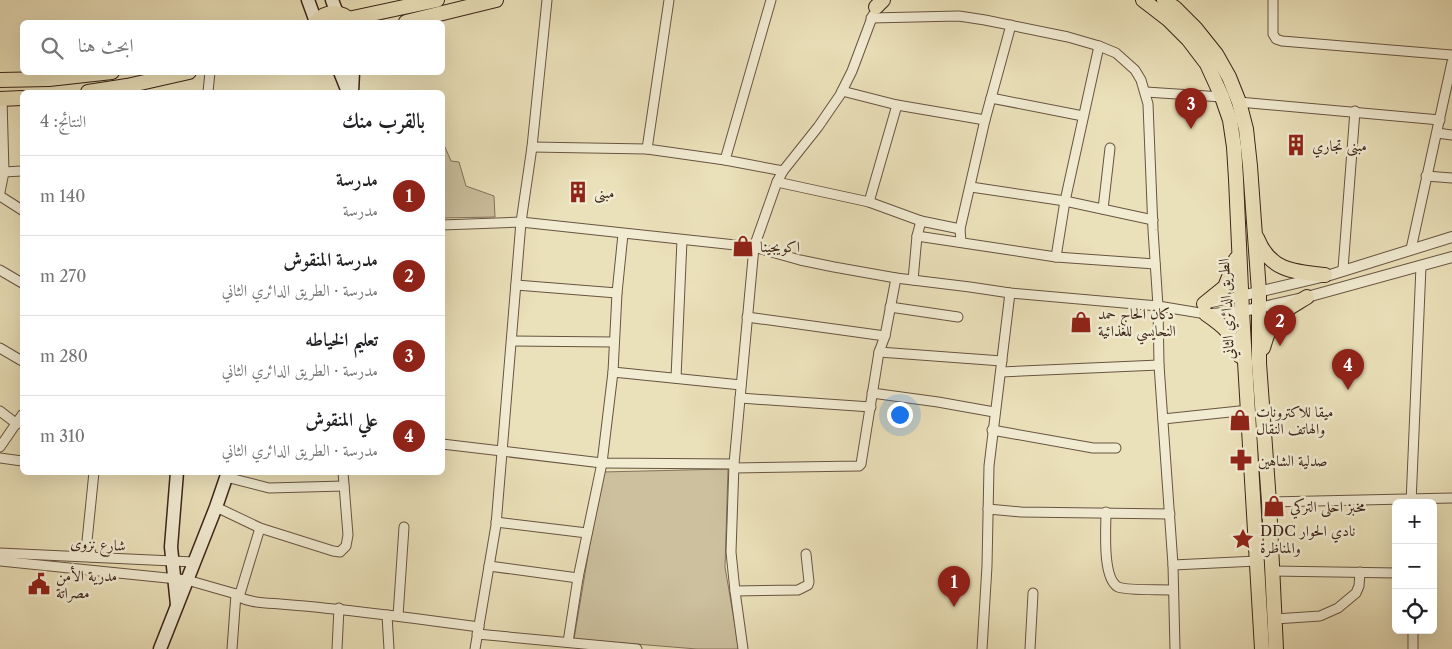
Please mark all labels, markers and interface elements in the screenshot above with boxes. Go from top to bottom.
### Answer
search box [20,20,445,75]
icon: search [38,34,66,62]
text: ابحث هنا [78,34,134,57]
pin: 3 [1175,88,1207,129]
text: بالقرب منك [342,108,425,133]
text: النتائج: 4 [40,111,86,131]
building icon: مبنى تجاري [1283,132,1309,158]
place label: مبنى تجاري [1312,136,1367,158]
text: مدرسة [336,168,378,191]
building icon: مبنى [565,179,591,205]
place label: مبنى [594,183,614,204]
text: 140 m [40,186,85,206]
text: 1 [405,186,413,206]
text: مدرسة [343,200,378,220]
shop icon: اكويجينا [730,233,756,259]
place label: اكويجينا [760,237,800,256]
text: مدرسة المنقوش [283,248,378,271]
street label: الطريق الدائري الثاني [1214,258,1241,360]
text: 270 m [40,266,86,286]
text: 2 [404,266,414,286]
text: مدرسة · الطريق الدائري الثاني [222,280,378,300]
place label: دكان الحاج حمد النحايسي للغذائية [1098,304,1176,345]
pin: 2 [1264,305,1296,346]
shop icon: دكان الحاج حمد النحايسي للغذائية [1068,309,1094,335]
text: تعليم الخياطه [305,328,378,351]
text: 280 m [40,346,88,366]
text: 3 [404,346,414,366]
pin: 4 [1332,349,1364,390]
text: مدرسة · الطريق الدائري الثاني [222,360,378,380]
your location [887,402,913,428]
place label: ميقا للاكترونات والهاتف النقال [1256,402,1333,438]
shop icon: ميقا للاكترونات والهاتف النقال [1227,407,1253,433]
text: علي المنقوش [305,408,378,431]
text: 310 m [40,426,85,446]
text: 4 [404,426,414,446]
text: مدرسة · الطريق الدائري الثاني [222,440,378,460]
pharmacy icon: صدلية الشاهين [1228,447,1254,473]
place label: صدلية الشاهين [1258,451,1328,470]
shop icon: مخبز احلى التركي [1261,493,1287,519]
place label: مخبز احلى التركي [1290,497,1366,519]
map controls [1392,499,1437,634]
button: + [1392,499,1437,544]
place label: DDC نادي الحوار والمناظرة [1260,521,1356,558]
place icon: DDC نادي الحوار والمناظرة [1230,526,1256,552]
street label: شارع نزوى [69,533,126,559]
button: − [1392,544,1437,589]
place label: مدرية الأمن مصراتة [56,565,117,603]
pin: 1 [938,566,970,607]
public building icon: مدرية الأمن مصراتة [26,571,52,597]
button: locate [1392,589,1437,634]

